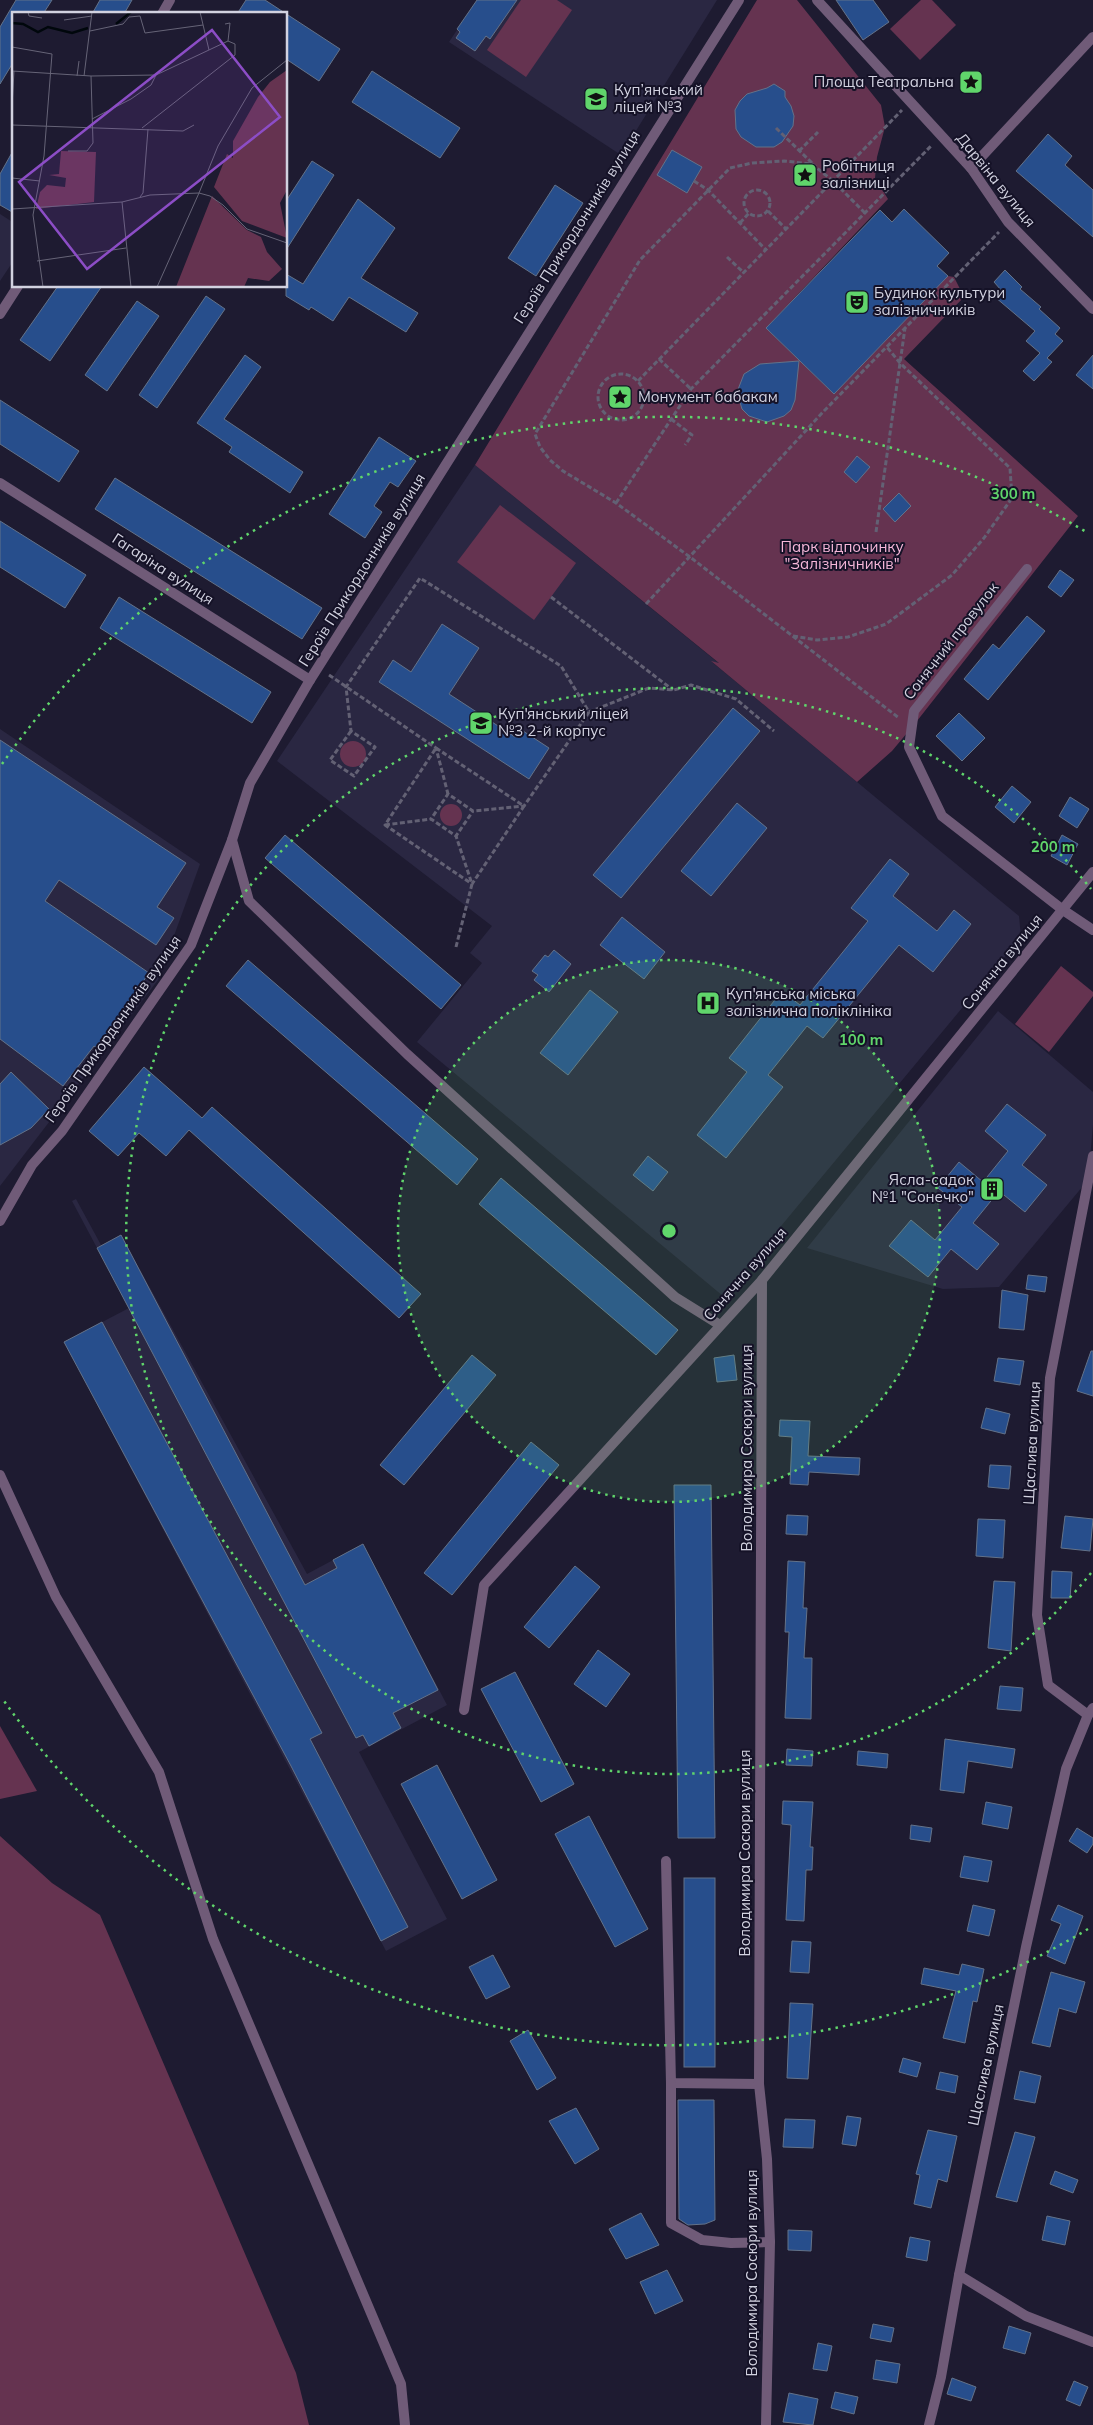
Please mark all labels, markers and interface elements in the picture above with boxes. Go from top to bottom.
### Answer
inset map [12,12,288,288]
place icon: Площа Театральна [958,69,984,95]
place label: Площа Театральна [814,72,954,91]
place label: Куп’янський ліцей №3 [614,80,703,116]
school or university icon: Куп’янський ліцей №3 [583,86,609,112]
street label: Героїв Прикордонників вулиця [509,127,644,327]
street label: Дарвіна вулиця [953,129,1040,231]
place label: Робітниця залізниці [822,156,895,192]
place icon: Робітниця залізниці [792,162,818,188]
place label: Будинок культури залізничників [874,283,1005,319]
theatre icon: Будинок культури залізничників [844,289,870,315]
place icon: Монумент бабакам [607,384,633,410]
place label: Монумент бабакам [638,387,778,406]
street label: Героїв Прикордонників вулиця [294,470,429,670]
text: 300 m [991,484,1035,503]
street label: Гагаріна вулиця [109,529,218,609]
park label: Парк відпочинку "Залізничників" [780,537,904,573]
street label: Сонячний провулок [899,578,1003,703]
place label: Куп'янський ліцей №3 2-й корпус [498,704,629,740]
school or university icon: Куп'янський ліцей №3 2-й корпус [468,710,494,736]
text: 200 m [1031,837,1075,856]
street label: Сонячна вулиця [957,910,1046,1013]
street label: Героїв Прикордонників вулиця [41,931,185,1126]
place label: Куп'янська міська залізнична поліклініка [726,984,892,1020]
hospital icon: Куп'янська міська залізнична поліклініка [695,990,721,1016]
text: 100 m [839,1030,883,1049]
place label: Ясла-садок №1 "Сонечко" [872,1170,975,1206]
building icon: Ясла-садок №1 "Сонечко" [979,1176,1005,1202]
centre of rings [660,1222,678,1240]
street label: Сонячна вулиця [699,1223,790,1324]
street label: Володимира Сосюри вулиця [737,1345,756,1551]
street label: Щаслива вулиця [1019,1381,1044,1505]
street label: Володимира Сосюри вулиця [735,1750,754,1956]
street label: Щаслива вулиця [963,2002,1008,2127]
street label: Володимира Сосюри вулиця [742,2170,761,2376]

